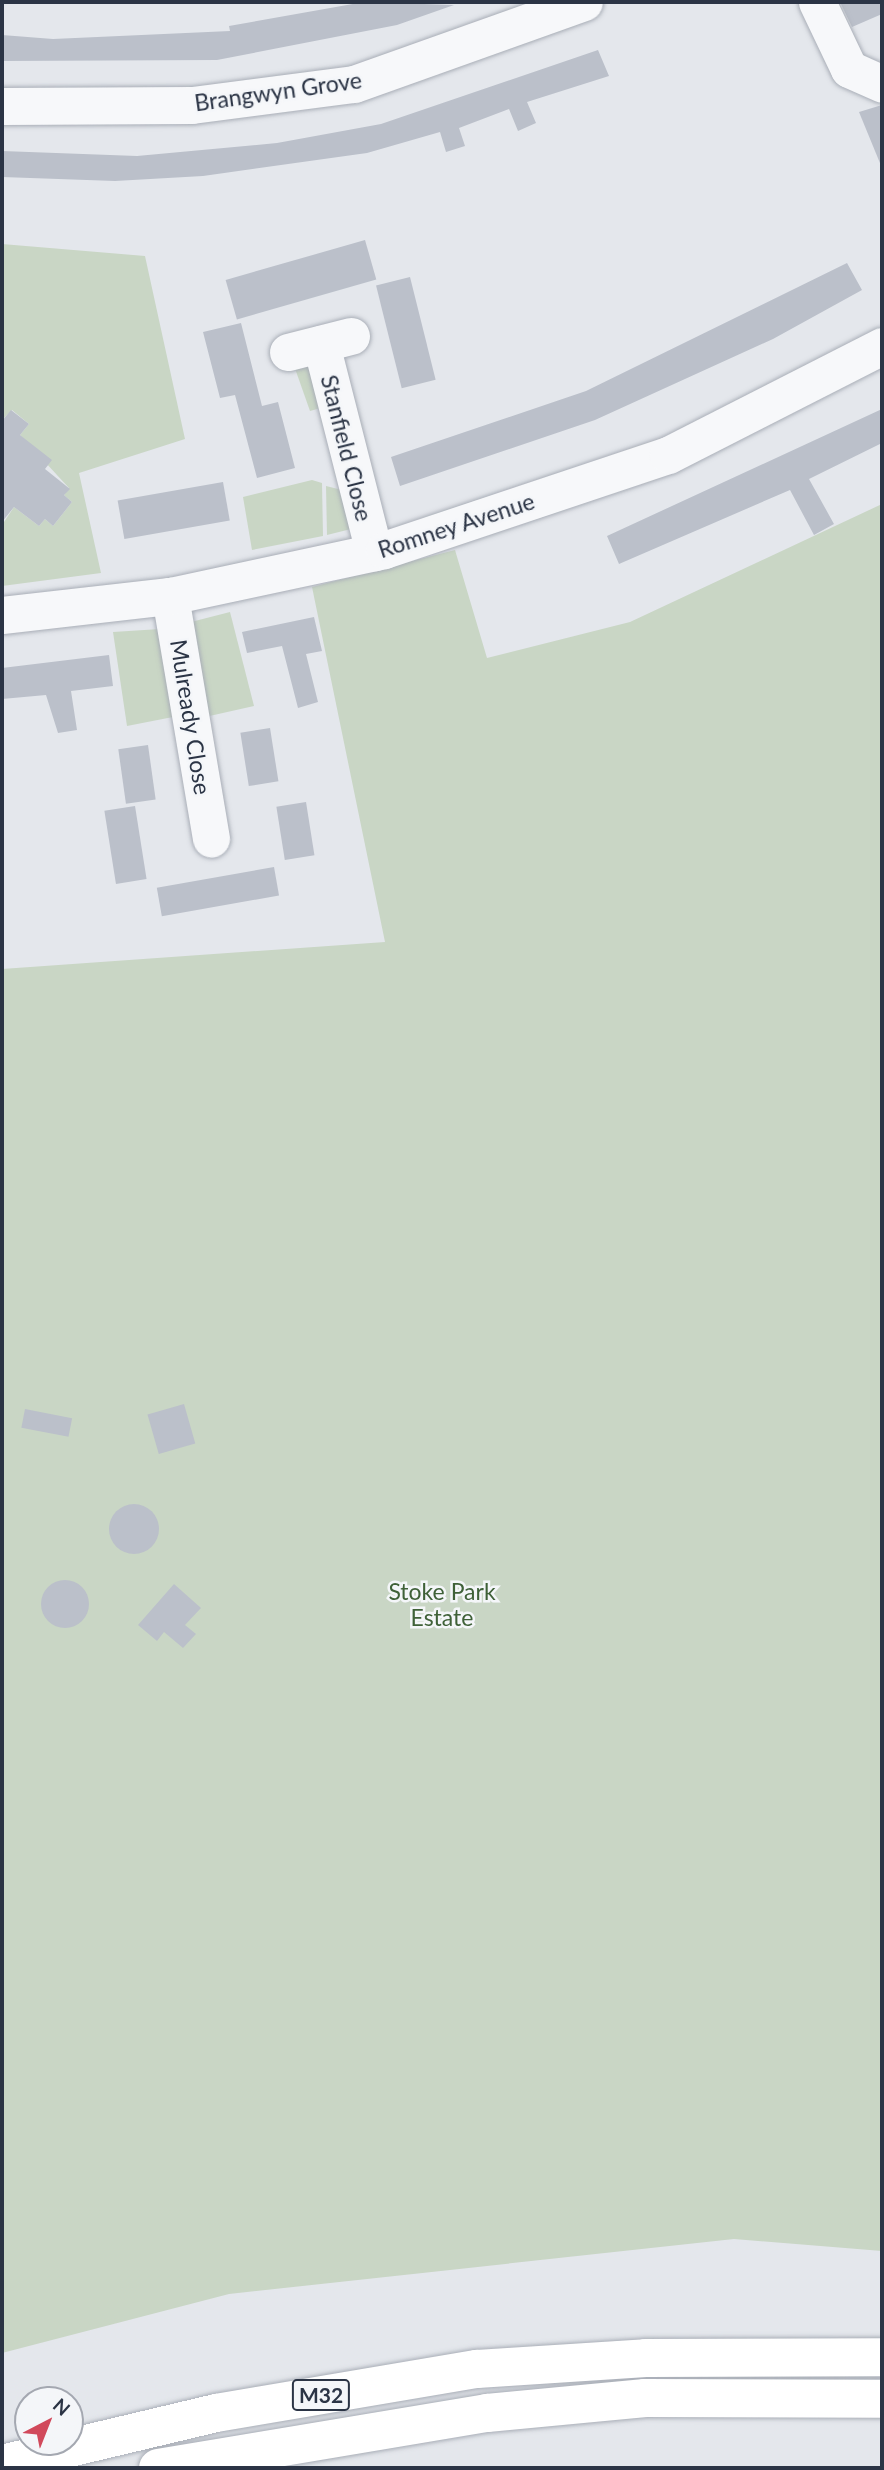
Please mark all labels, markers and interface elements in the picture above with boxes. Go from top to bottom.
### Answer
street label: Brangwyn Grove [193,66,363,116]
street label: Stanfield Close [315,372,379,524]
street label: Romney Avenue [374,487,538,563]
street label: Mulready Close [165,637,217,797]
park label: Stoke Park Estate [388,1577,496,1631]
road number: M32 [291,2378,351,2412]
north arrow [14,2386,84,2456]
text: N [49,2393,75,2420]

